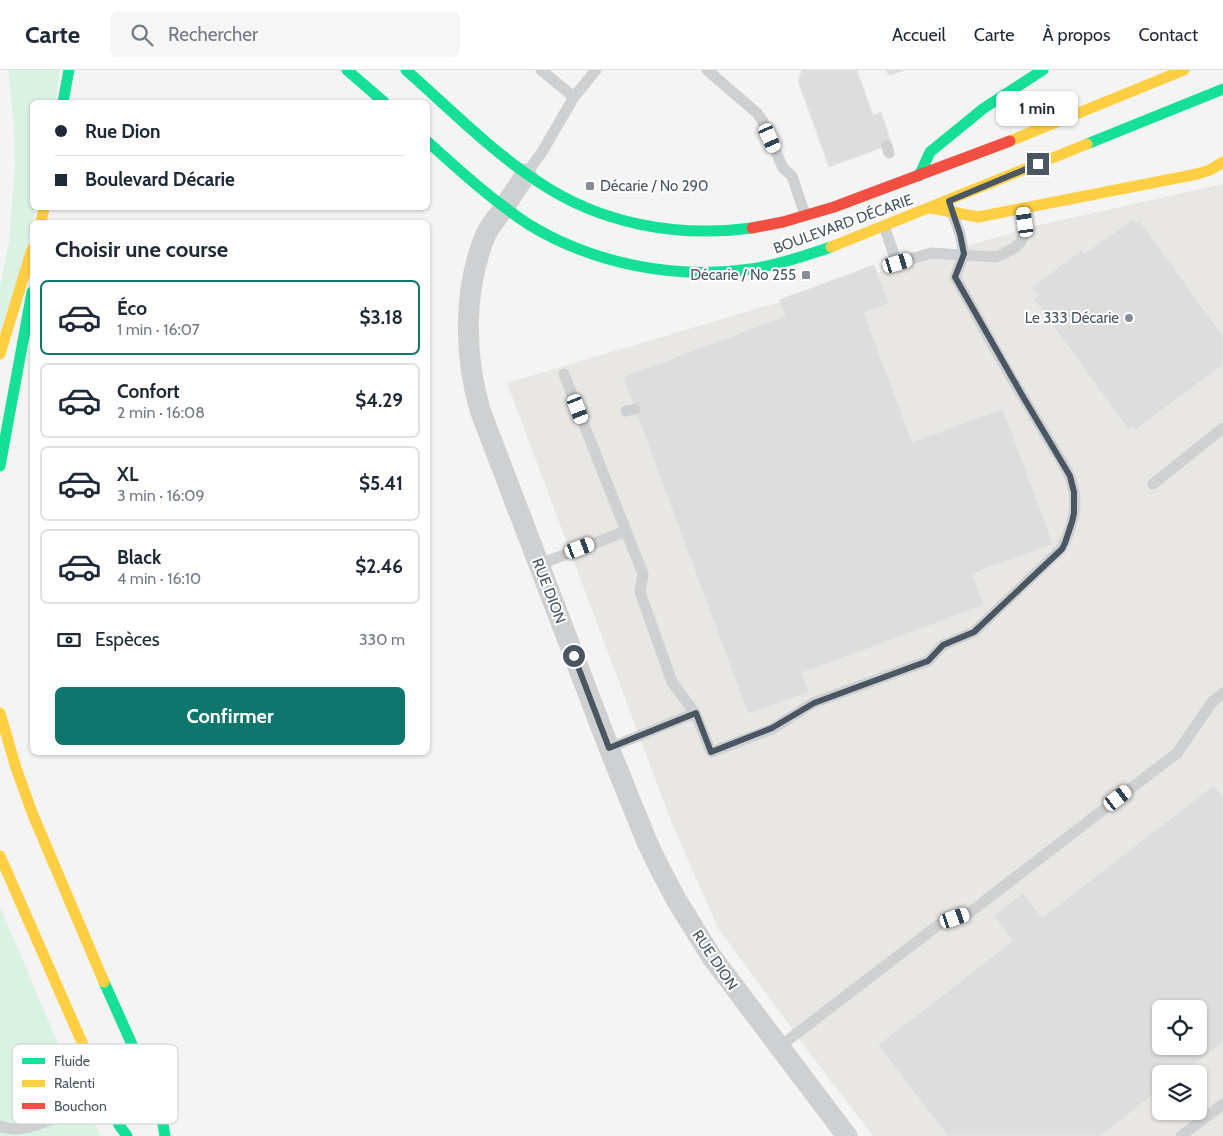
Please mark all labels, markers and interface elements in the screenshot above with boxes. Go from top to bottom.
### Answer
search box [110,12,460,57]
text: Carte [25,20,80,49]
icon: search [128,21,156,49]
text: Rechercher [168,23,258,46]
text: Accueil [892,24,946,46]
text: Carte [974,24,1014,46]
text: À propos [1042,24,1110,46]
text: Contact [1138,24,1198,46]
callout: 1 min [997,92,1079,126]
text: 1 min [1019,99,1055,118]
text: Rue Dion [85,120,161,143]
car [757,121,782,155]
route end [1027,153,1049,175]
text: Boulevard Décarie [85,168,235,191]
place label: Décarie / No 290 [600,177,709,195]
marker: Décarie / No 290 [584,180,596,192]
street label: BOULEVARD DÉCARIE [771,189,915,258]
car [1015,206,1034,238]
text: Choisir une course [55,236,228,263]
car [881,251,914,275]
place label: Décarie / No 255 [690,266,796,284]
marker: Décarie / No 255 [800,269,812,281]
icon: car [57,295,102,340]
text: Éco [117,297,147,320]
text: $3.18 [359,306,403,329]
place label: Le 333 Décarie [1025,309,1119,327]
marker: Le 333 Décarie [1123,312,1135,324]
text: 1 min · 16:07 [117,320,200,339]
icon: car [57,378,102,423]
text: Confort [117,380,180,403]
text: $4.29 [355,389,403,412]
car [565,392,590,426]
text: 2 min · 16:08 [117,403,205,422]
icon: car [57,461,102,506]
text: XL [117,463,138,486]
text: $5.41 [359,472,403,495]
text: 3 min · 16:09 [117,486,205,505]
car [563,536,596,560]
icon: car [57,544,102,589]
text: Black [117,546,161,569]
text: $2.46 [355,555,403,578]
street label: RUE DION [528,556,570,626]
text: 4 min · 16:10 [117,569,201,588]
icon: cash [55,626,83,654]
text: Espèces [95,628,160,651]
text: 330 m [359,630,405,649]
route start [563,645,585,667]
button: Confirmer [55,687,405,745]
car [1101,783,1134,813]
car [938,906,971,930]
street label: RUE DION [688,927,742,993]
map controls [1152,1000,1207,1120]
button: locate [1152,1000,1207,1055]
legend [12,1044,178,1124]
text: Fluide [54,1052,90,1070]
button: layers [1152,1065,1207,1120]
text: Ralenti [54,1074,95,1092]
text: Bouchon [54,1097,107,1115]

